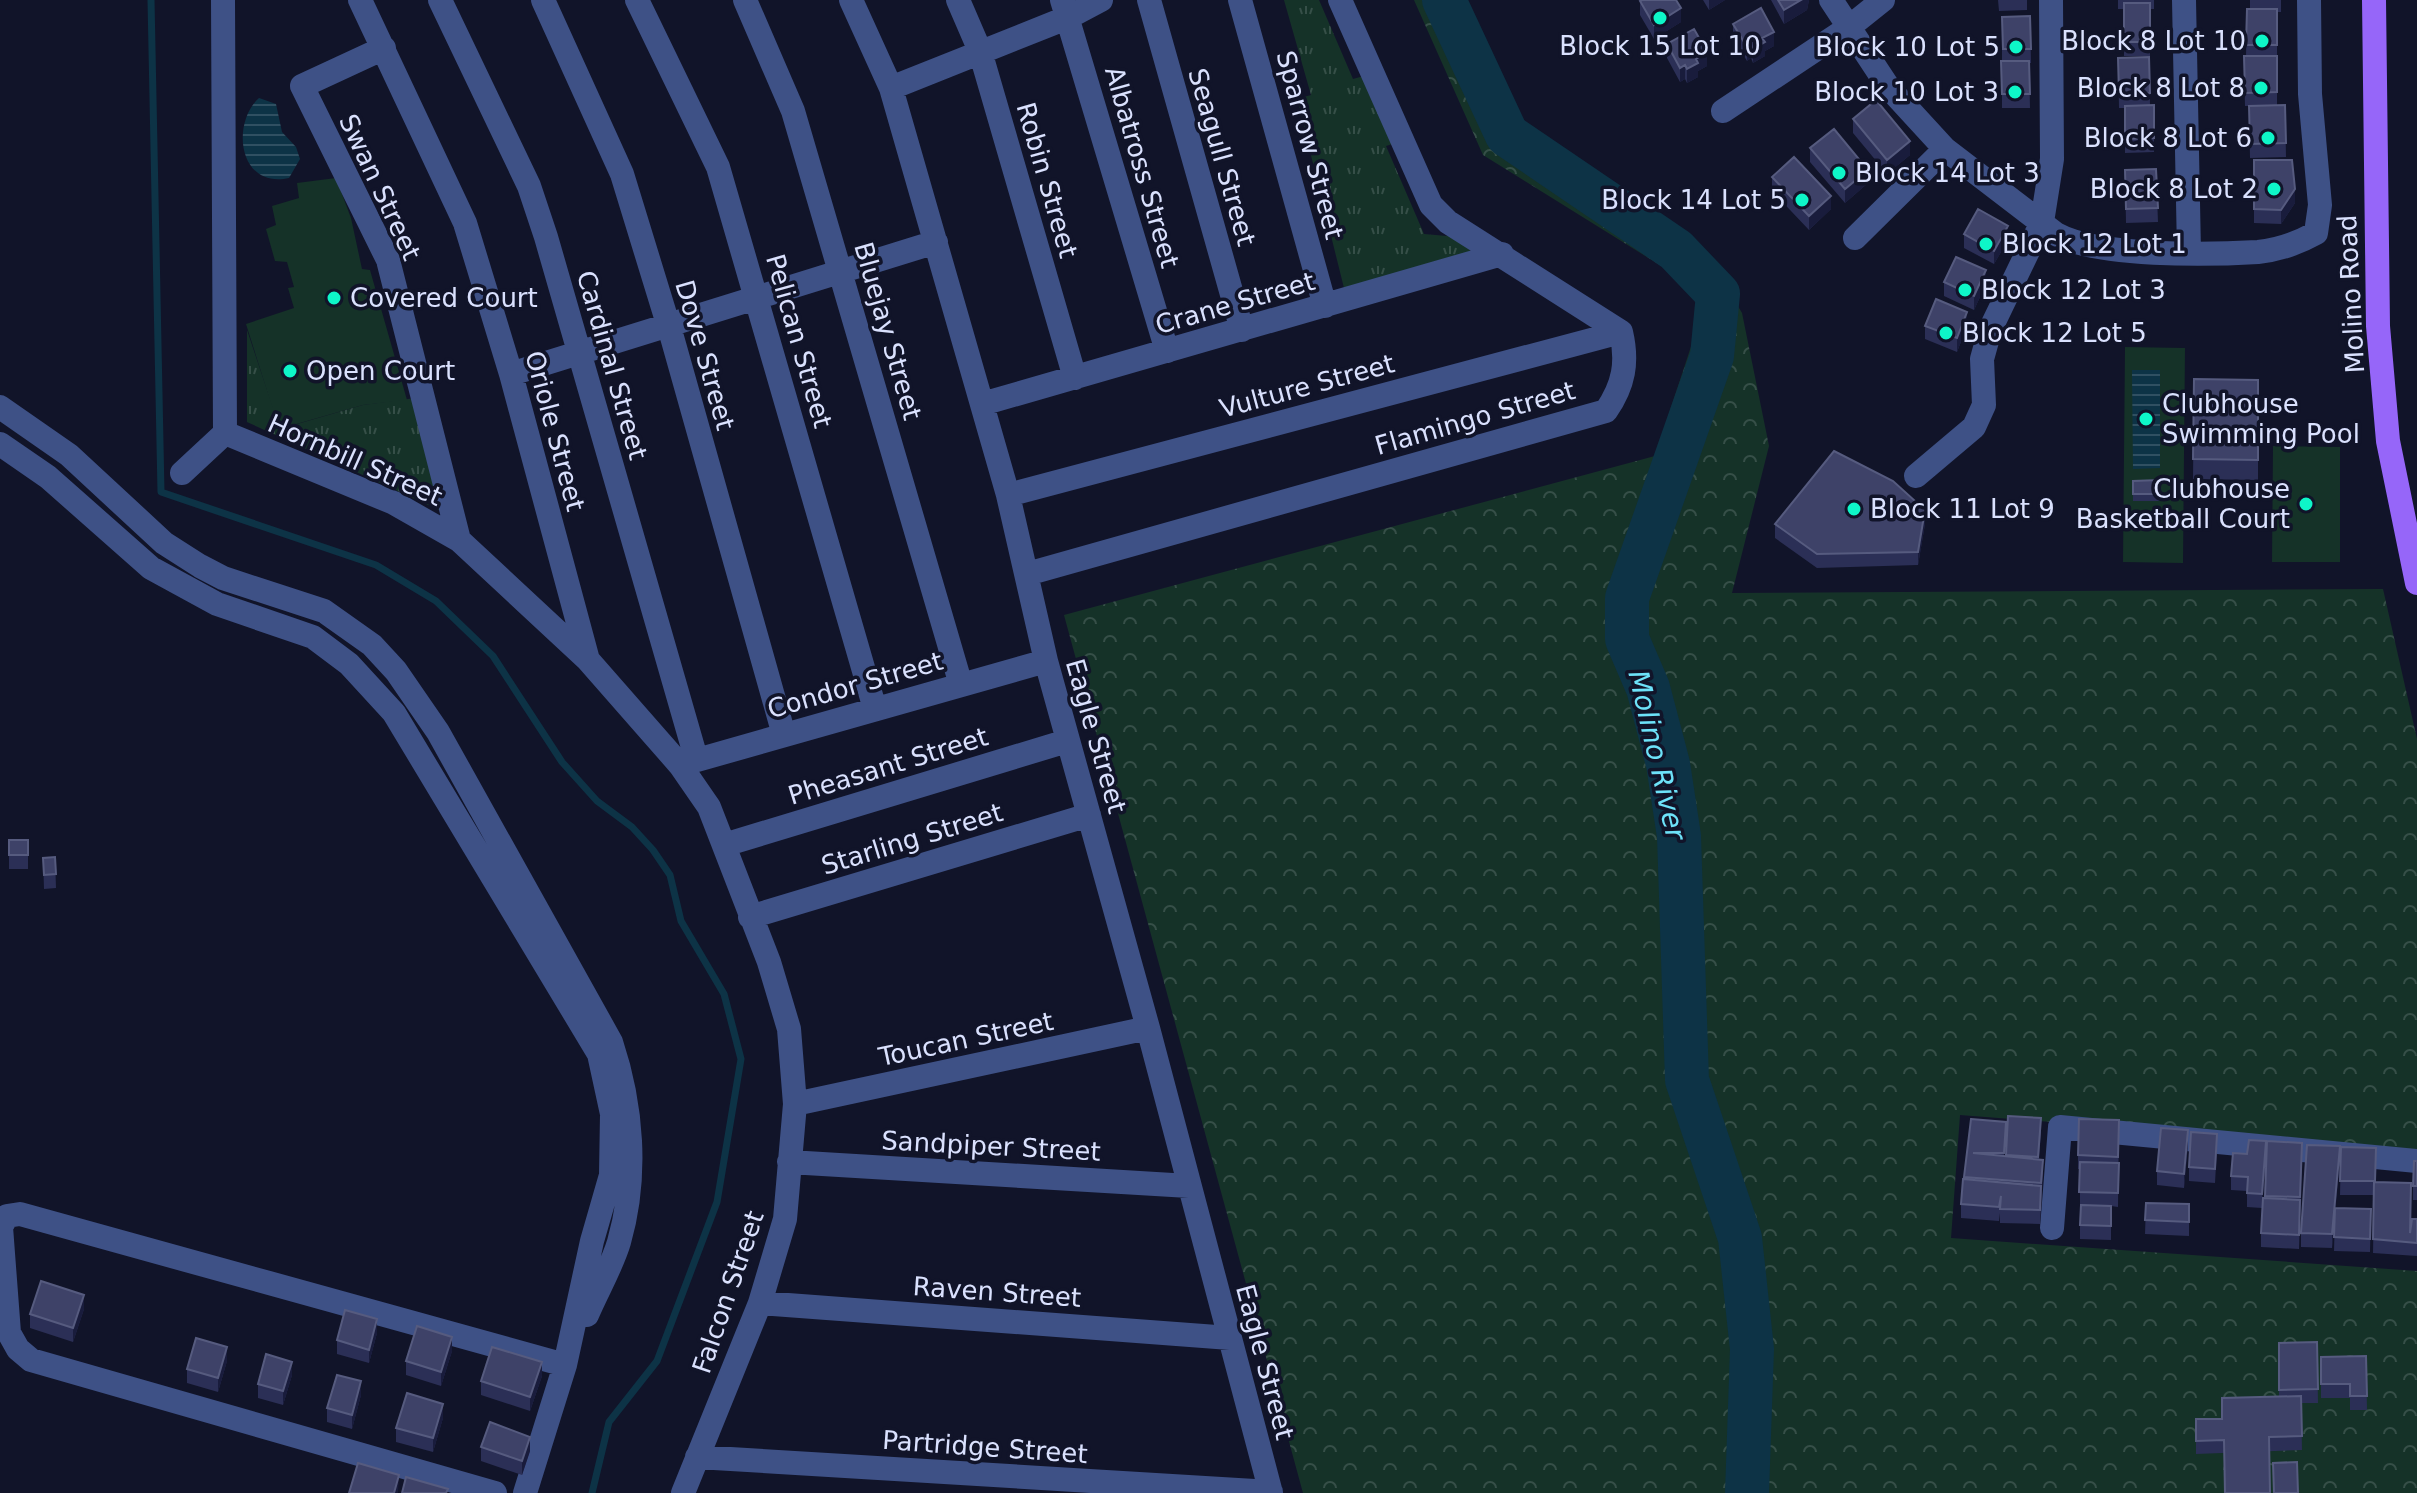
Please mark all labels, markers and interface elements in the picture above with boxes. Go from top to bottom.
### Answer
marker: Block 15 Lot 10 [1651,9,1669,27]
place label: Block 8 Lot 10 [2061,26,2246,56]
place label: Block 15 Lot 10 [1559,31,1761,61]
place label: Block 10 Lot 5 [1815,32,2000,62]
marker: Block 8 Lot 10 [2253,32,2271,50]
marker: Block 10 Lot 5 [2007,38,2025,56]
street label: Sparrow Street [1270,48,1350,242]
street label: Albatross Street [1099,63,1185,271]
street label: Seagull Street [1182,65,1262,249]
place label: Block 8 Lot 8 [2077,73,2245,103]
place label: Block 10 Lot 3 [1814,77,1999,107]
marker: Block 8 Lot 8 [2252,79,2270,97]
marker: Block 10 Lot 3 [2006,83,2024,101]
street label: Robin Street [1010,99,1084,261]
street label: Swan Street [333,109,427,265]
place label: Block 8 Lot 6 [2084,123,2252,153]
marker: Block 8 Lot 6 [2259,129,2277,147]
place label: Block 14 Lot 3 [1855,158,2040,188]
marker: Block 14 Lot 3 [1830,164,1848,182]
place label: Block 8 Lot 2 [2090,174,2258,204]
marker: Block 8 Lot 2 [2265,180,2283,198]
place label: Block 14 Lot 5 [1601,185,1786,215]
marker: Block 14 Lot 5 [1793,191,1811,209]
street label: Molino Road [2332,214,2370,374]
place label: Block 12 Lot 1 [2002,229,2187,259]
marker: Block 12 Lot 1 [1977,235,1995,253]
street label: Bluejay Street [848,239,928,423]
street label: Pelican Street [760,251,838,431]
street label: Crane Street [1152,266,1318,340]
street label: Cardinal Street [571,267,653,463]
place label: Block 12 Lot 3 [1981,275,2166,305]
street label: Dove Street [669,277,741,433]
marker: Block 12 Lot 3 [1956,281,1974,299]
place label: Covered Court [350,283,538,313]
marker: Covered Court [325,289,343,307]
place label: Block 12 Lot 5 [1962,318,2147,348]
marker: Block 12 Lot 5 [1937,324,1955,342]
street label: Oriole Street [519,348,591,514]
street label: Vulture Street [1216,348,1398,424]
place label: Open Court [306,356,455,386]
marker: Open Court [281,362,299,380]
street label: Flamingo Street [1371,375,1579,461]
place label: Clubhouse Swimming Pool [2162,389,2360,449]
street label: Hornbill Street [263,408,447,512]
marker: Clubhouse Swimming Pool [2137,410,2155,428]
place label: Clubhouse Basketball Court [2076,474,2290,534]
place label: Block 11 Lot 9 [1870,494,2055,524]
marker: Clubhouse Basketball Court [2297,495,2315,513]
marker: Block 11 Lot 9 [1845,500,1863,518]
street label: Condor Street [764,646,946,724]
street label: Eagle Street [1060,655,1132,817]
water label: Molino River [1621,667,1693,845]
street label: Pheasant Street [784,721,992,811]
street label: Starling Street [818,797,1006,881]
street label: Toucan Street [875,1006,1056,1072]
street label: Sandpiper Street [881,1125,1101,1167]
street label: Falcon Street [686,1207,770,1377]
street label: Raven Street [912,1271,1082,1313]
street label: Eagle Street [1230,1281,1300,1443]
street label: Partridge Street [881,1425,1089,1469]

